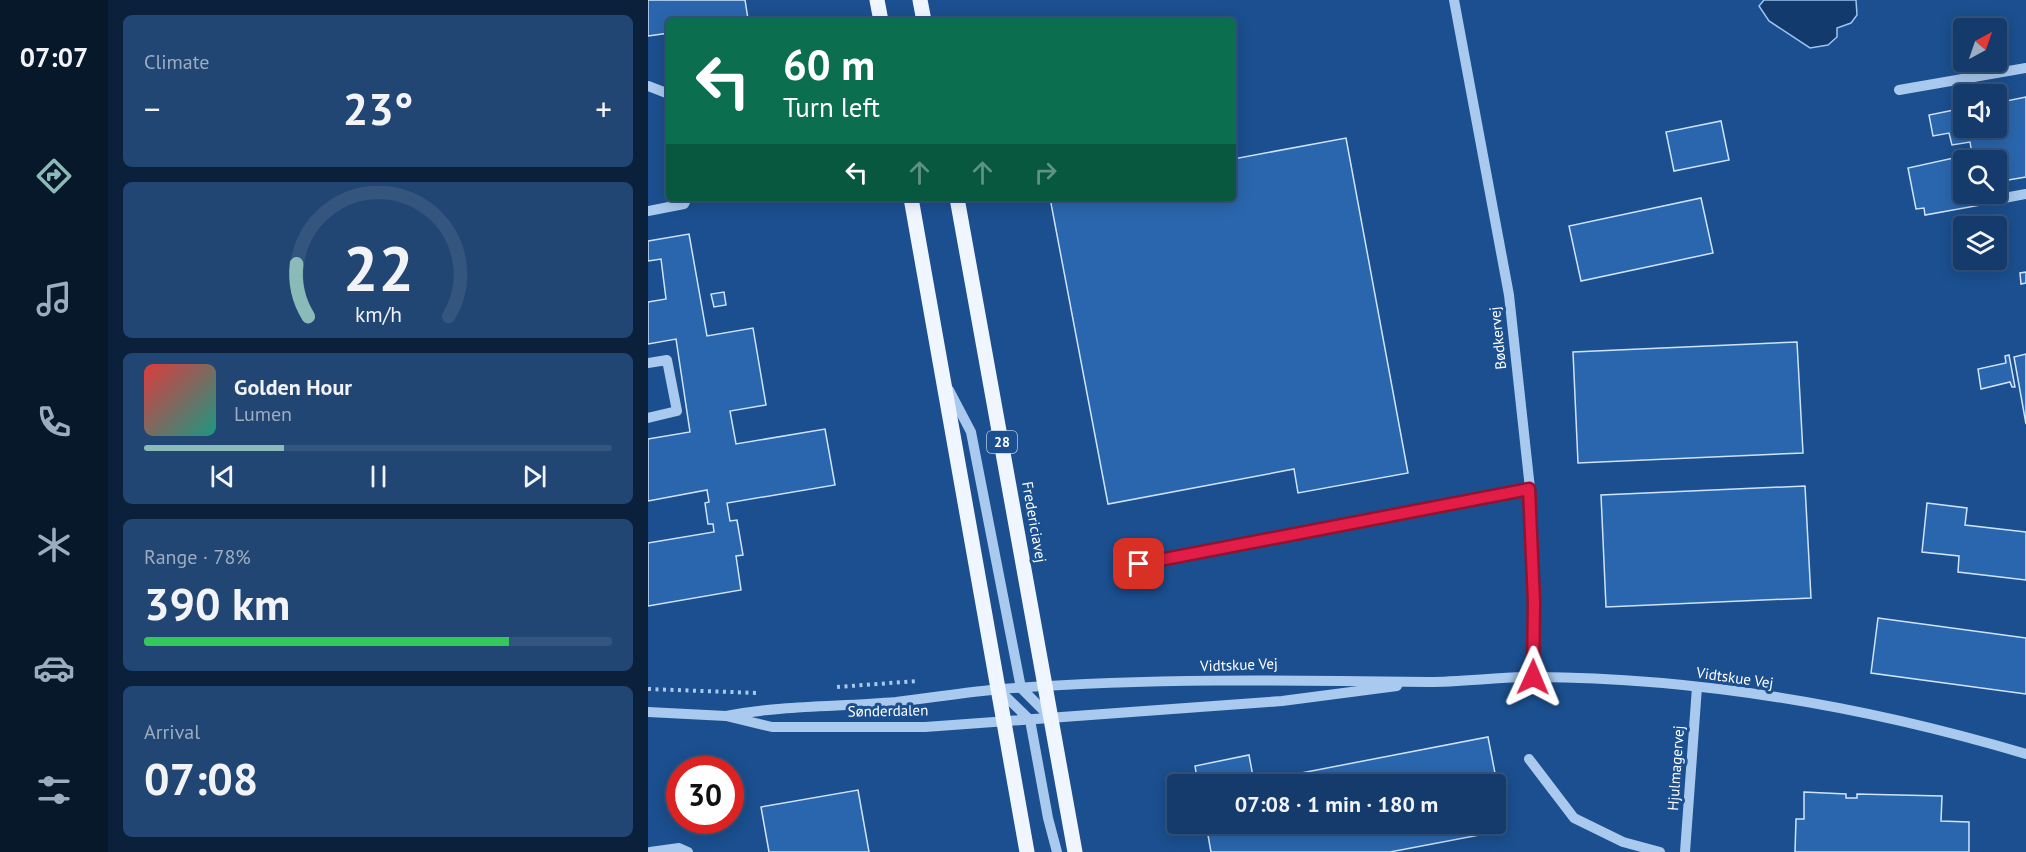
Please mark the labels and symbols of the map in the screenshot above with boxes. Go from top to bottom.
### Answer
north arrow [1953,18,2007,72]
street label: Bødkervej [1485,306,1510,371]
road number: 28 [987,431,1017,453]
street label: Fredericiavej [1018,480,1051,564]
pin [1113,538,1164,589]
position arrow [1501,645,1565,709]
street label: Vidtskue Vej [1199,654,1278,675]
street label: Vidtskue Vej [1694,663,1775,692]
street label: Sønderdalen [847,700,929,721]
street label: Hjulmagervej [1663,725,1688,811]
speed limit sign: 30 [666,756,744,834]

